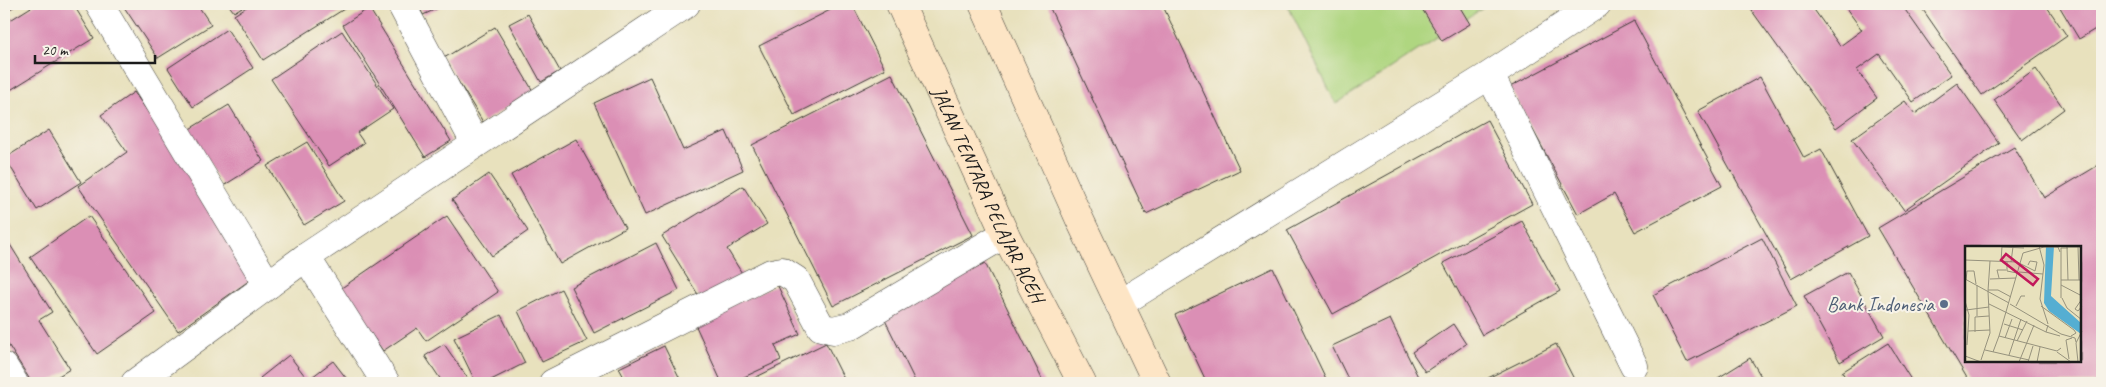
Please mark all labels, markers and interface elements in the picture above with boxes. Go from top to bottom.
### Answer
scale bar [35,32,155,64]
text: 20 m [42,41,69,60]
street label: JALAN TENTARA PELAJAR ACEH [926,82,1052,310]
inset map [1965,246,2081,362]
place label: Bank Indonesia [1827,292,1935,317]
marker: Bank Indonesia [1938,298,1950,310]

